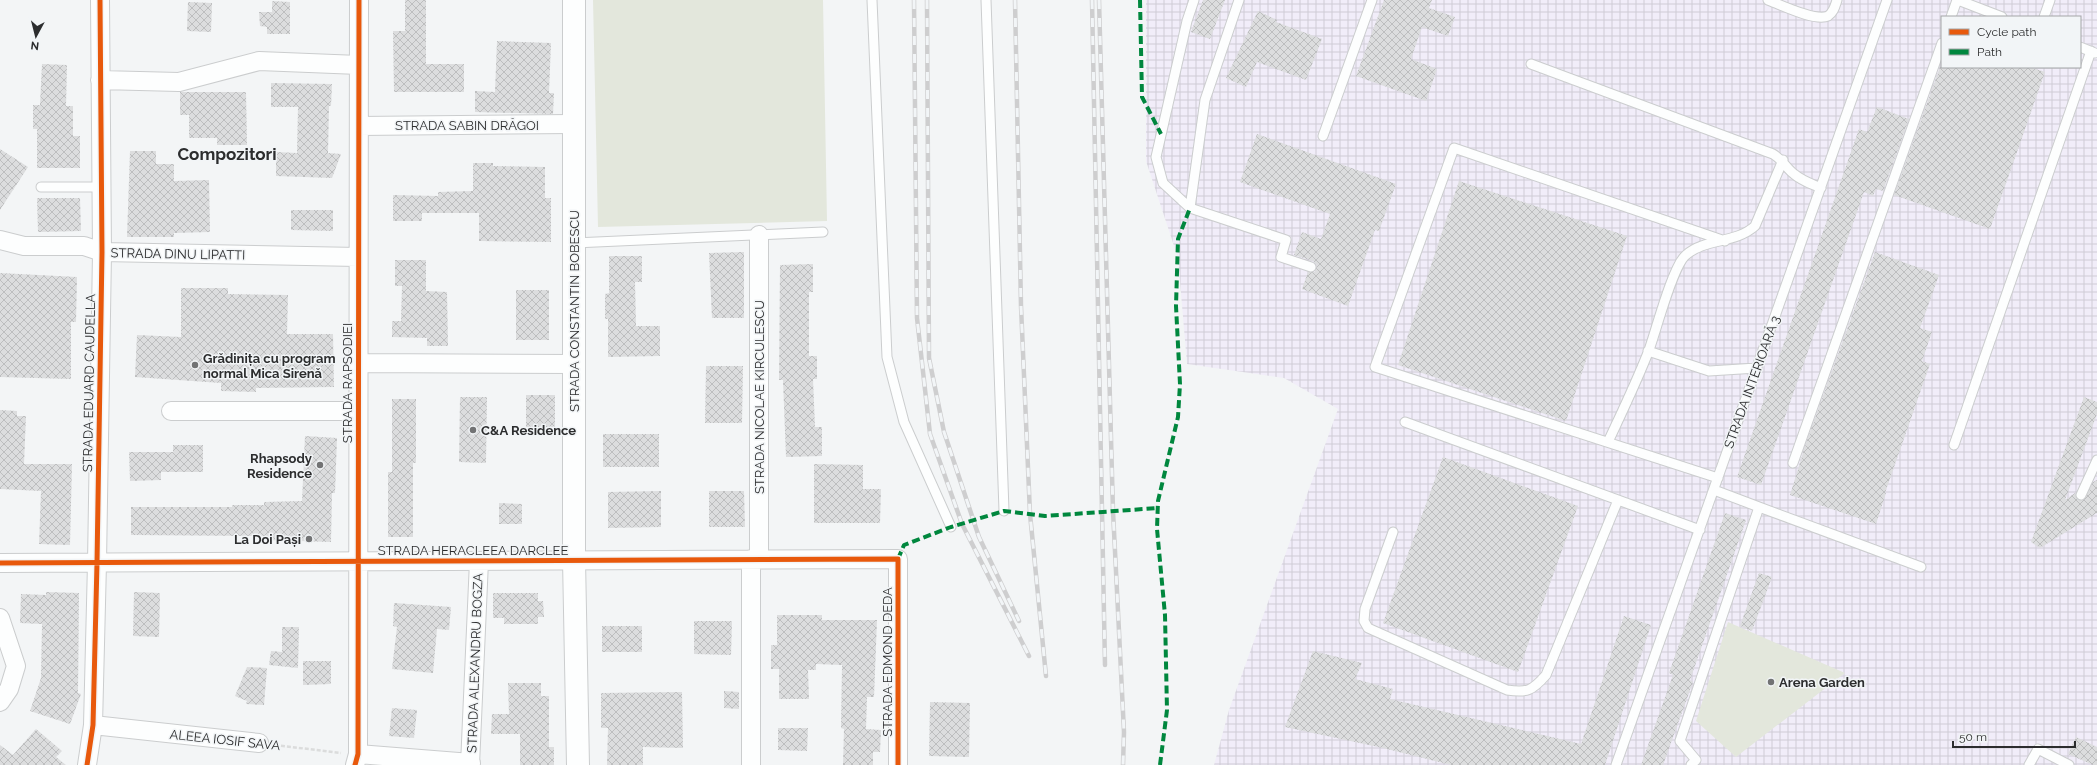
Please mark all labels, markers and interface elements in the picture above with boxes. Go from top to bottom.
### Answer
north arrow [16,16,56,56]
legend [1941,16,2081,68]
text: Cycle path [1977,25,2036,39]
text: N [30,38,40,52]
text: Path [1977,45,2002,59]
street label: STRADA SABIN DRĂGOI [395,118,539,133]
district label: Compozitori [177,144,277,164]
street label: STRADA CONSTANTIN BOBESCU [567,210,582,412]
street label: STRADA DINU LIPATTI [111,245,245,263]
street label: STRADA EDUARD CAUDELLA [80,293,98,472]
street label: STRADA NICOLAE KIRCULESCU [752,300,767,494]
street label: STRADA INTERIOARĂ 3 [1721,314,1783,450]
street label: STRADA RAPSODIEI [340,323,355,443]
place label: Grădinița cu program normal Mica Sirenă [203,351,336,381]
marker: Grădinița cu program normal Mica Sirenă [190,360,200,370]
place label: C&A Residence [481,423,576,438]
marker: C&A Residence [468,425,478,435]
place label: Rhapsody Residence [247,451,312,481]
marker: Rhapsody Residence [315,460,325,470]
place label: La Doi Pași [234,532,301,547]
marker: La Doi Pași [304,534,314,544]
street label: STRADA HERACLEEA DARCLEE [378,543,568,558]
street label: STRADA ALEXANDRU BOGZA [464,572,486,753]
street label: STRADA EDMOND DEDA [880,587,895,737]
place label: Arena Garden [1779,675,1865,690]
marker: Arena Garden [1766,677,1776,687]
scale bar [1953,723,2075,749]
street label: ALEEA IOSIF SAVA [169,727,281,753]
text: 50 m [1959,730,1987,744]

